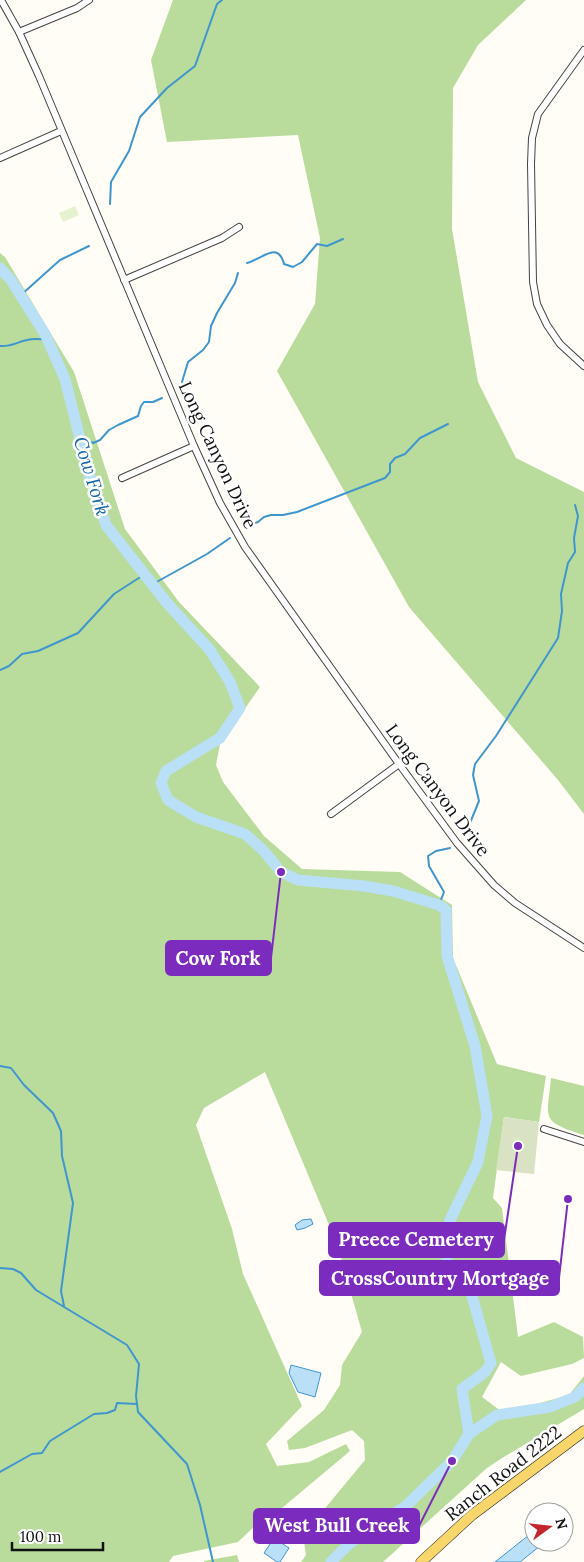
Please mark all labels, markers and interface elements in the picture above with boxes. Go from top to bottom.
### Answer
street label: Long Canyon Drive [174,378,262,532]
water label: Cow Fork [69,434,115,518]
street label: Long Canyon Drive [381,719,495,861]
callout: Cow Fork [166,941,271,975]
text: Cow Fork [175,946,261,970]
callout: Preece Cemetery [329,1223,504,1257]
text: Preece Cemetery [338,1227,494,1251]
callout: CrossCountry Mortgage [320,1261,559,1295]
text: CrossCountry Mortgage [331,1266,549,1290]
street label: Ranch Road 2222 [440,1420,566,1526]
north arrow [524,1502,574,1552]
callout: West Bull Creek [254,1509,419,1543]
text: West Bull Creek [264,1513,410,1537]
text: N [551,1516,572,1531]
scale bar [12,1520,104,1552]
text: 100 m [20,1527,61,1546]

